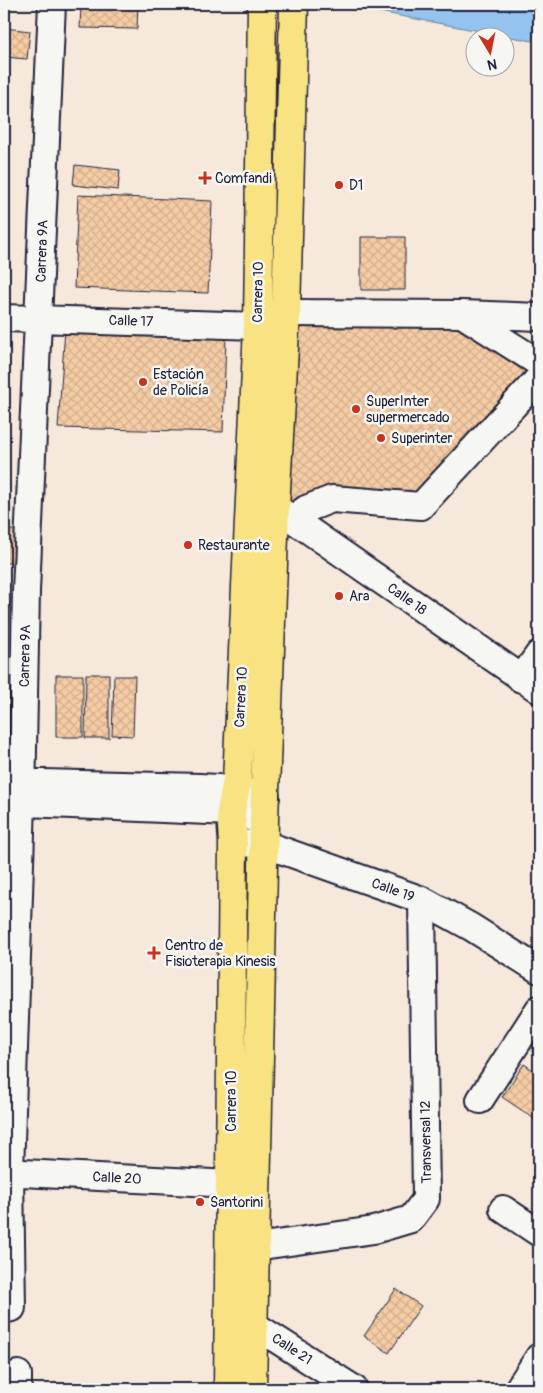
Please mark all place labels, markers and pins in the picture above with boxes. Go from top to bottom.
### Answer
place label: Comfandi [215,170,272,187]
marker: Comfandi [199,172,211,184]
place label: D1 [349,177,363,194]
marker: D1 [333,179,345,191]
place label: Estación de Policía [153,366,209,399]
marker: Estación de Policía [137,376,149,388]
place label: SuperInter supermercado [366,393,450,426]
marker: SuperInter supermercado [350,403,362,415]
place label: Superinter [391,430,452,447]
marker: Superinter [375,432,387,444]
place label: Restaurante [198,537,270,554]
marker: Restaurante [182,539,194,551]
place label: Ara [349,588,370,605]
marker: Ara [333,590,345,602]
place label: Centro de Fisioterapia Kinesis [165,937,276,970]
marker: Centro de Fisioterapia Kinesis [147,946,161,960]
place label: Santorini [210,1194,263,1211]
marker: Santorini [194,1196,206,1208]

